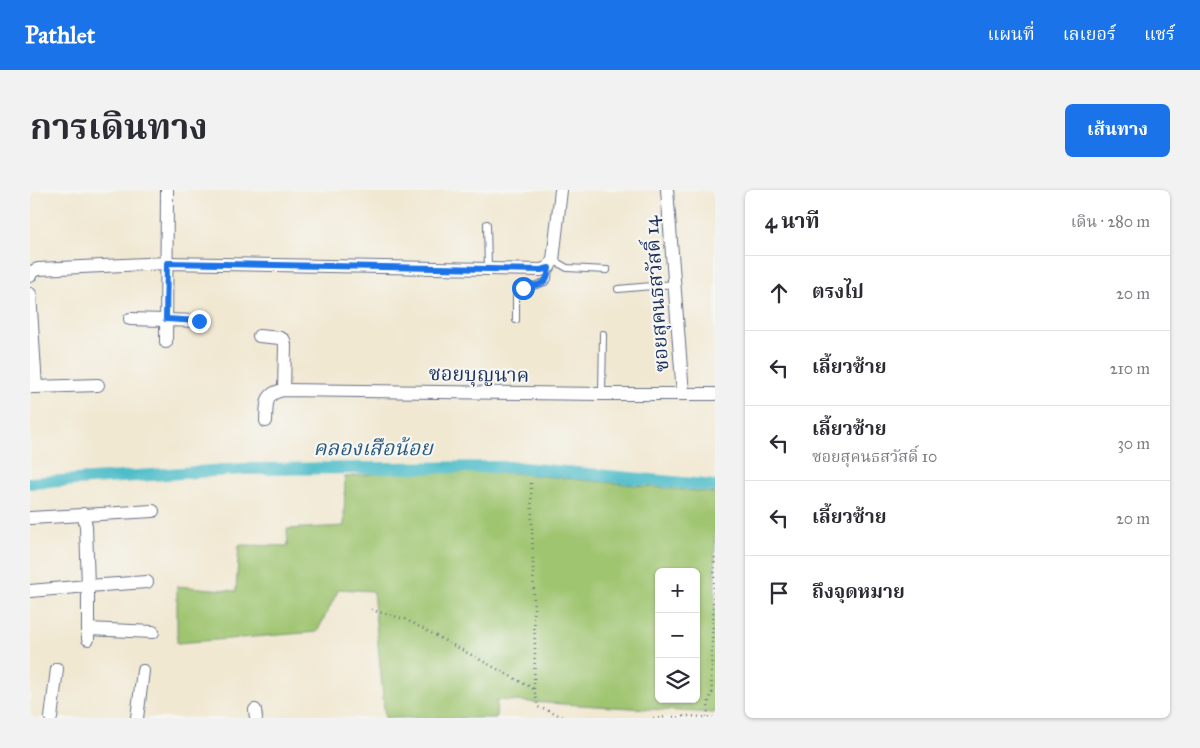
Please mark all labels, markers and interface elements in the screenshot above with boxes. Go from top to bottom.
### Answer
text: Pathlet [25,20,95,50]
text: แผนที่ [987,23,1035,45]
text: เลเยอร์ [1063,23,1116,45]
text: แชร์ [1144,23,1175,45]
button: เส้นทาง [1065,104,1170,157]
text: การเดินทาง [30,106,208,149]
text: 4 นาที [765,208,820,234]
text: เดิน · 280 m [1071,212,1150,231]
street label: ซอยสุคนธสวัสดิ์ 14 [636,214,674,373]
route start [512,277,535,300]
icon: ahead [765,279,793,307]
text: ตรงไป [812,280,864,303]
text: 20 m [1116,284,1150,303]
route end [188,310,211,333]
icon: left [765,354,793,382]
text: เลี้ยวซ้าย [812,355,886,378]
text: 210 m [1110,359,1150,378]
street label: ซอยบุญนาค [428,361,530,388]
text: เลี้ยวซ้าย [812,417,886,440]
icon: left [765,429,793,457]
text: 30 m [1117,434,1150,453]
water label: คลองเสือน้อย [313,435,434,461]
text: ซอยสุคนธสวัสดิ์ 10 [812,447,937,466]
icon: left [765,504,793,532]
text: เลี้ยวซ้าย [812,505,886,528]
text: 20 m [1116,509,1150,528]
map controls [655,568,700,703]
button: + [655,568,700,613]
icon: arrive [765,579,793,607]
text: ถึงจุดหมาย [812,580,905,603]
button: − [655,613,700,658]
button: layers [655,658,700,703]

